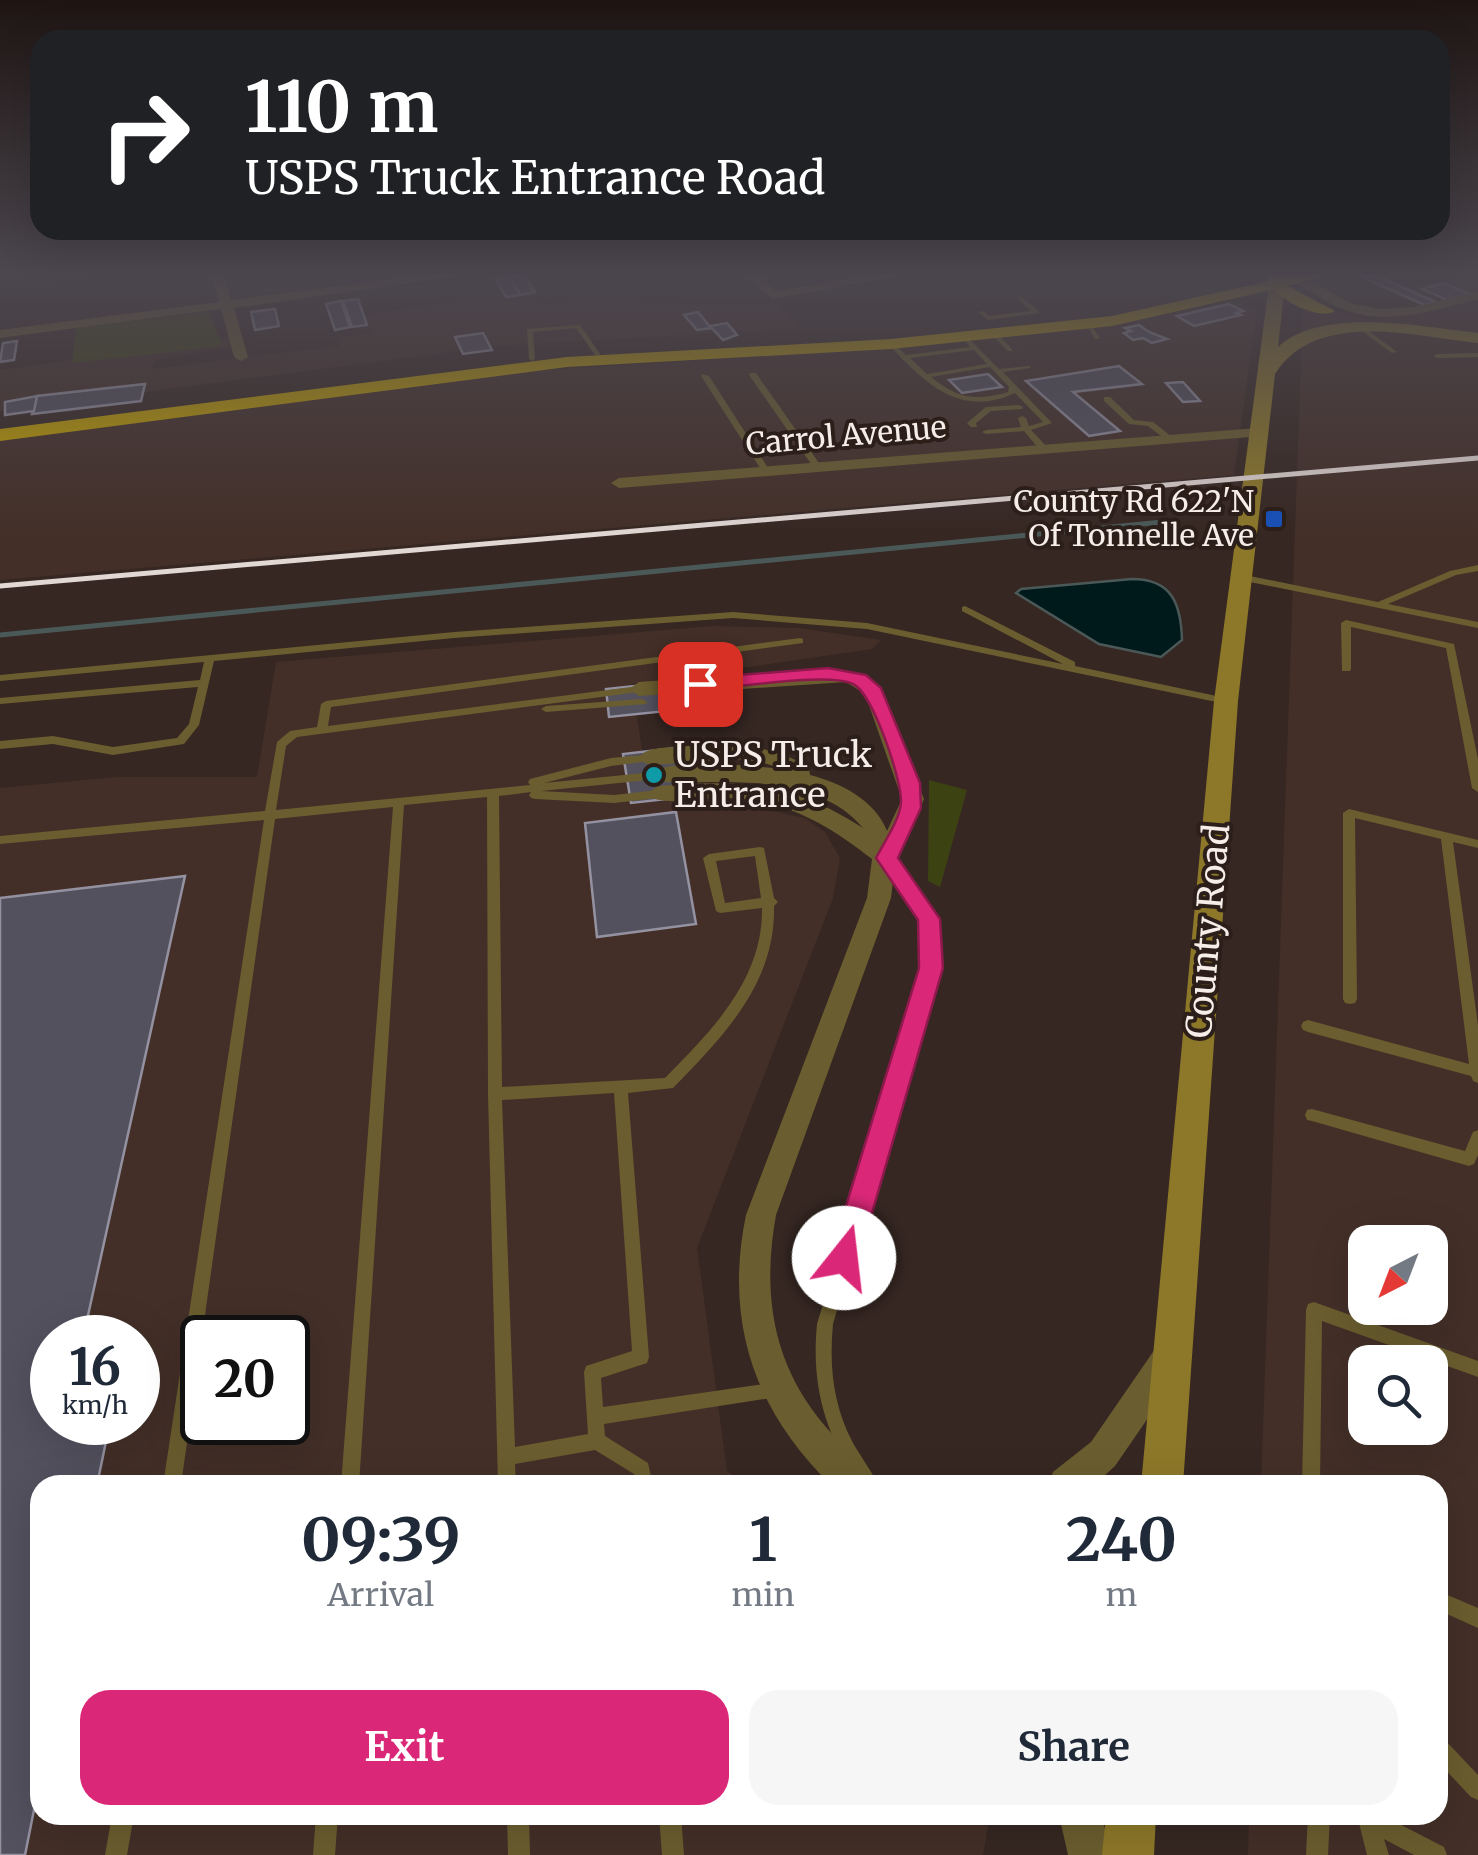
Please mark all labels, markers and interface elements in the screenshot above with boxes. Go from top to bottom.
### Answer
text: 110 m [245,63,438,151]
icon: right [80,70,210,200]
text: USPS Truck Entrance Road [245,150,825,206]
street label: Carrol Avenue [744,407,948,463]
place label: County Rd 622'N Of Tonnelle Ave [1014,482,1254,554]
marker: County Rd 622'N Of Tonnelle Ave [1263,508,1285,530]
pin [658,642,743,727]
icon: arrive [673,657,728,712]
place label: USPS Truck Entrance [674,733,872,817]
marker: USPS Truck Entrance [643,764,665,786]
street label: County Road [1177,822,1239,1040]
position arrow [792,1206,896,1310]
north arrow [1348,1225,1448,1325]
map controls [1348,1225,1448,1445]
speed limit sign: 20 [180,1315,310,1445]
text: 16 [69,1336,121,1399]
button: search [1348,1345,1448,1445]
text: km/h [62,1389,128,1421]
text: 09:39 [301,1502,460,1577]
text: 1 [749,1502,777,1577]
text: 240 [1066,1502,1177,1577]
text: Arrival [327,1575,434,1615]
text: min [731,1575,795,1615]
text: m [1105,1575,1137,1615]
button: Exit [80,1690,729,1805]
button: Share [749,1690,1398,1805]

